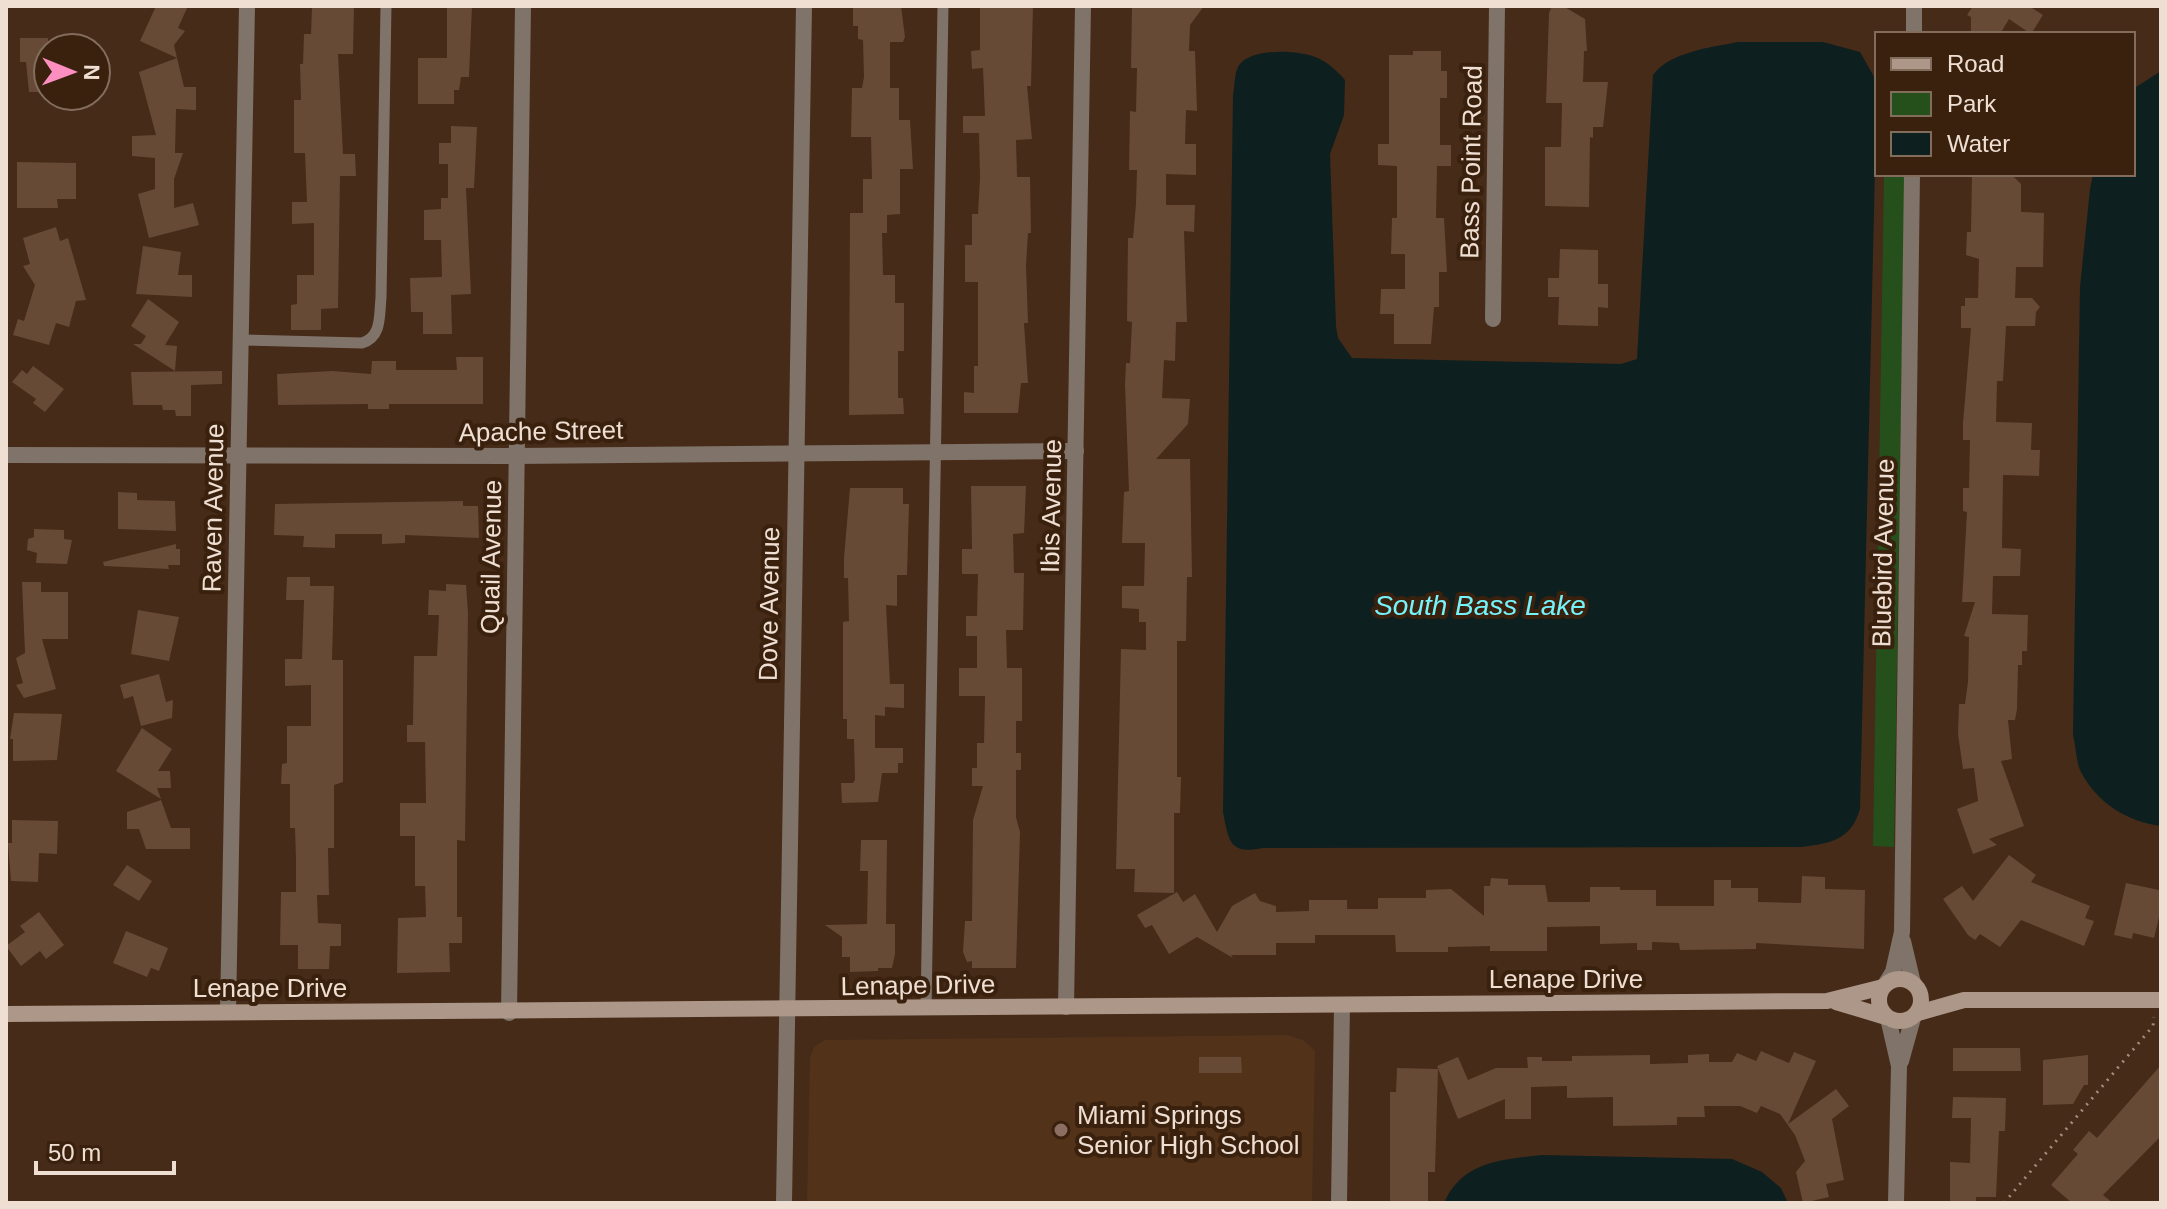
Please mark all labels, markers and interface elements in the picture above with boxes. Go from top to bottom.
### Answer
north arrow [32,32,112,112]
legend [1875,32,2135,176]
text: Road [1947,50,2004,77]
text: N [79,64,104,81]
street label: Bass Point Road [1454,65,1488,259]
text: Park [1947,90,1997,117]
text: Water [1947,130,2010,157]
street label: Apache Street [458,415,624,447]
street label: Raven Avenue [197,423,229,593]
street label: Ibis Avenue [1035,439,1067,573]
street label: Bluebird Avenue [1866,458,1900,648]
street label: Quail Avenue [475,480,507,634]
street label: Dove Avenue [753,527,785,681]
water label: South Bass Lake [1374,590,1586,621]
street label: Lenape Drive [1489,964,1643,994]
street label: Lenape Drive [840,969,996,1001]
street label: Lenape Drive [193,973,347,1003]
place label: Miami Springs Senior High School [1077,1100,1300,1160]
marker: Miami Springs Senior High School [1052,1121,1070,1139]
scale bar [36,1125,174,1175]
text: 50 m [48,1139,101,1166]

